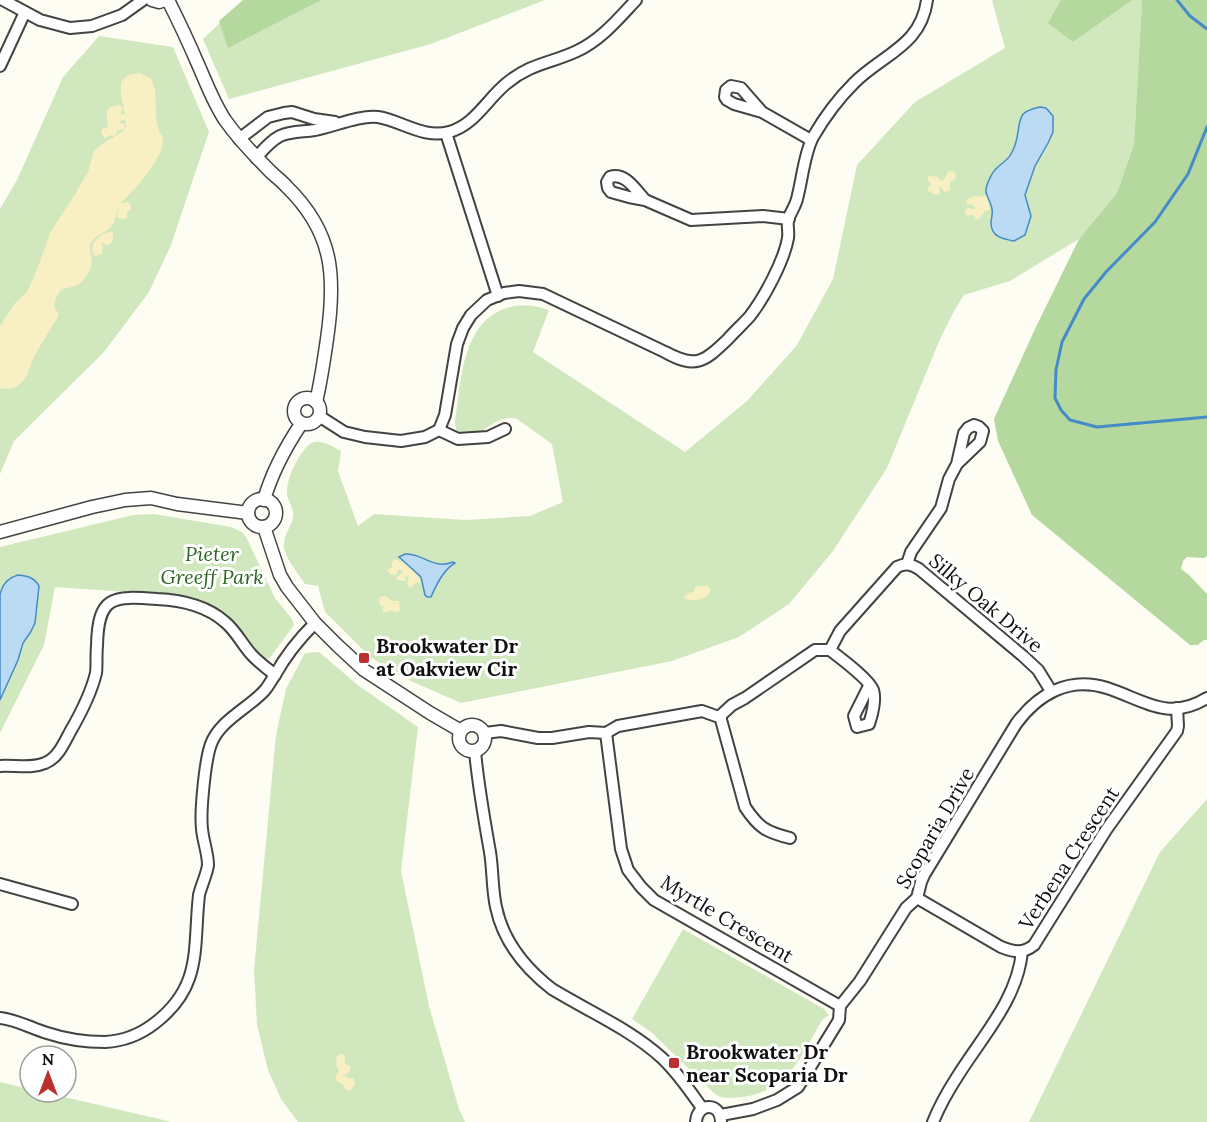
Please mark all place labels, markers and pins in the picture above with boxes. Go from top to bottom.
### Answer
place label: Brookwater Dr at Oakview Cir [376,633,518,681]
marker: Brookwater Dr at Oakview Cir [357,651,371,665]
place label: Brookwater Dr near Scoparia Dr [686,1039,848,1087]
marker: Brookwater Dr near Scoparia Dr [667,1056,681,1070]

